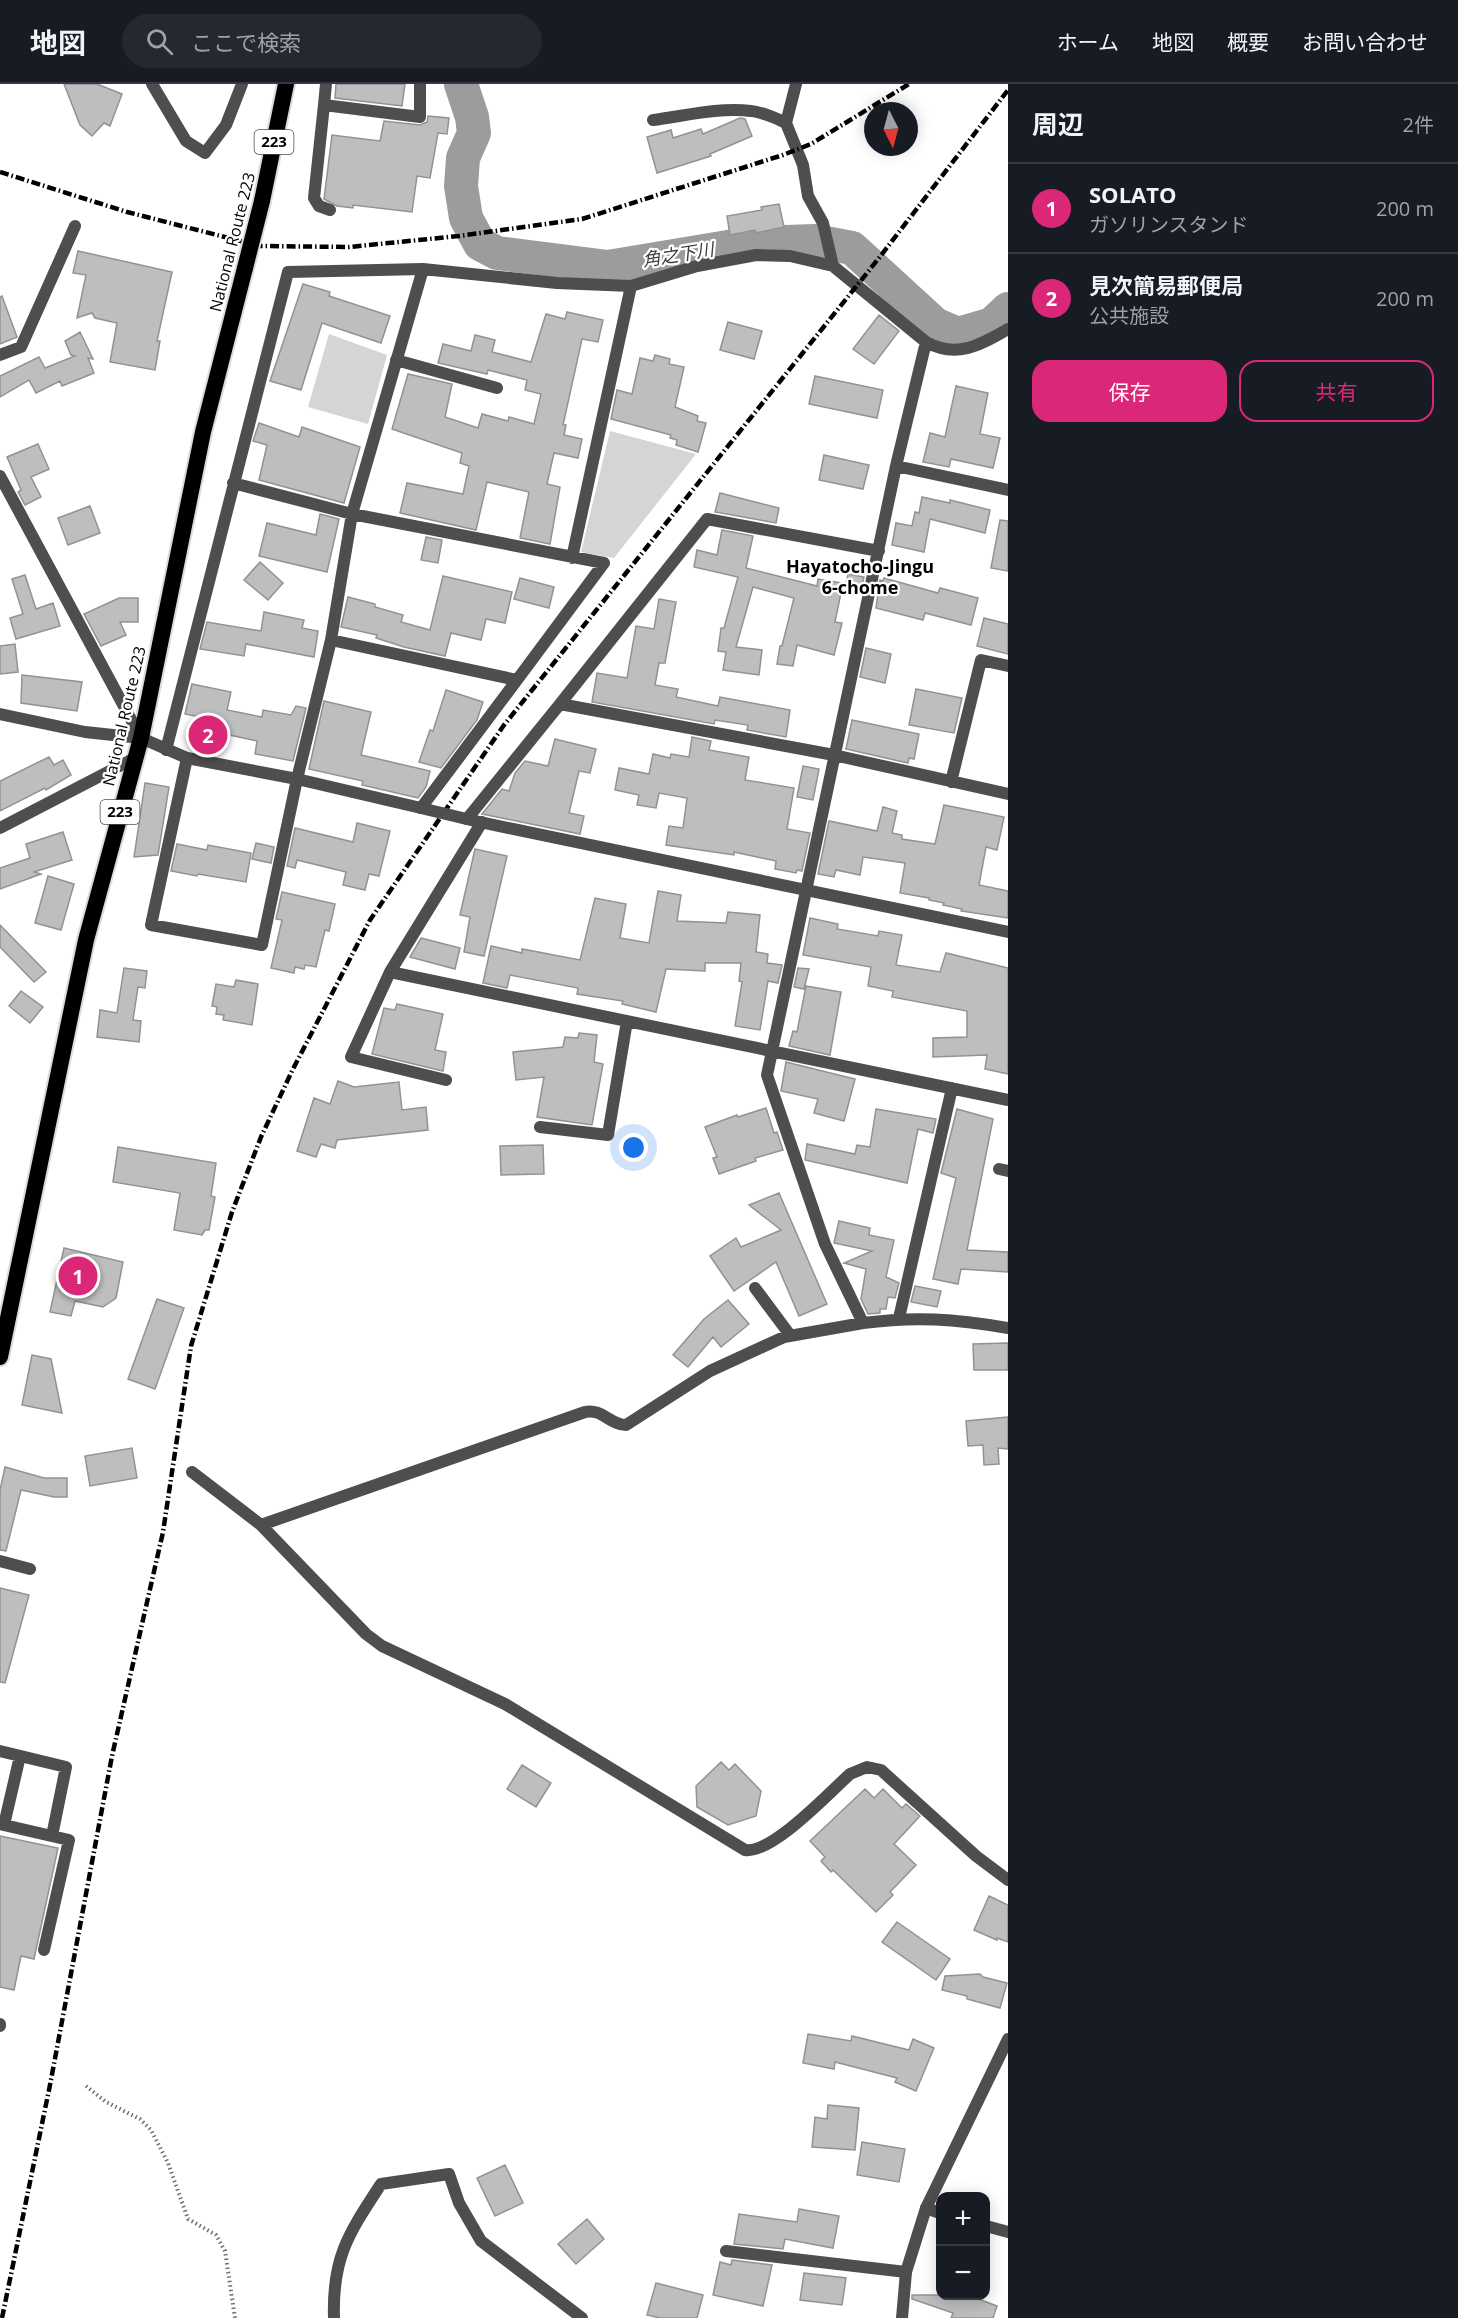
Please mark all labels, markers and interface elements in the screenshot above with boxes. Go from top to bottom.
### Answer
search box [122,14,542,68]
text: 地図 [30,23,86,61]
icon: search [143,25,176,58]
text: ここで検索 [191,27,301,57]
text: ホーム [1057,28,1119,56]
text: 地図 [1152,28,1194,56]
text: 概要 [1227,28,1269,56]
text: お問い合わせ [1302,28,1428,56]
north arrow [864,102,918,156]
text: 周辺 [1032,106,1084,142]
text: 2件 [1403,111,1434,138]
road number: 223 [254,130,294,154]
street label: National Route 223 [204,170,260,314]
text: SOLATO [1089,179,1176,209]
text: 1 [1046,195,1057,222]
text: 200 m [1376,195,1434,222]
text: ガソリンスタンド [1089,211,1249,238]
water label: 角之下川 [640,236,717,271]
text: 見次簡易郵便局 [1089,270,1243,300]
text: 2 [1046,285,1057,312]
text: 200 m [1376,285,1434,312]
text: 公共施設 [1089,302,1169,329]
button: 保存 [1032,360,1227,422]
button: 共有 [1239,360,1434,422]
district label: Hayatocho-Jingu 6-chome [786,554,934,599]
street label: National Route 223 [97,644,151,788]
pin: 2 [188,712,228,758]
road number: 223 [100,800,140,824]
your location [619,1133,648,1162]
pin: 1 [58,1254,98,1298]
map controls [936,2192,990,2300]
button: + [936,2192,990,2246]
button: − [936,2246,990,2300]

